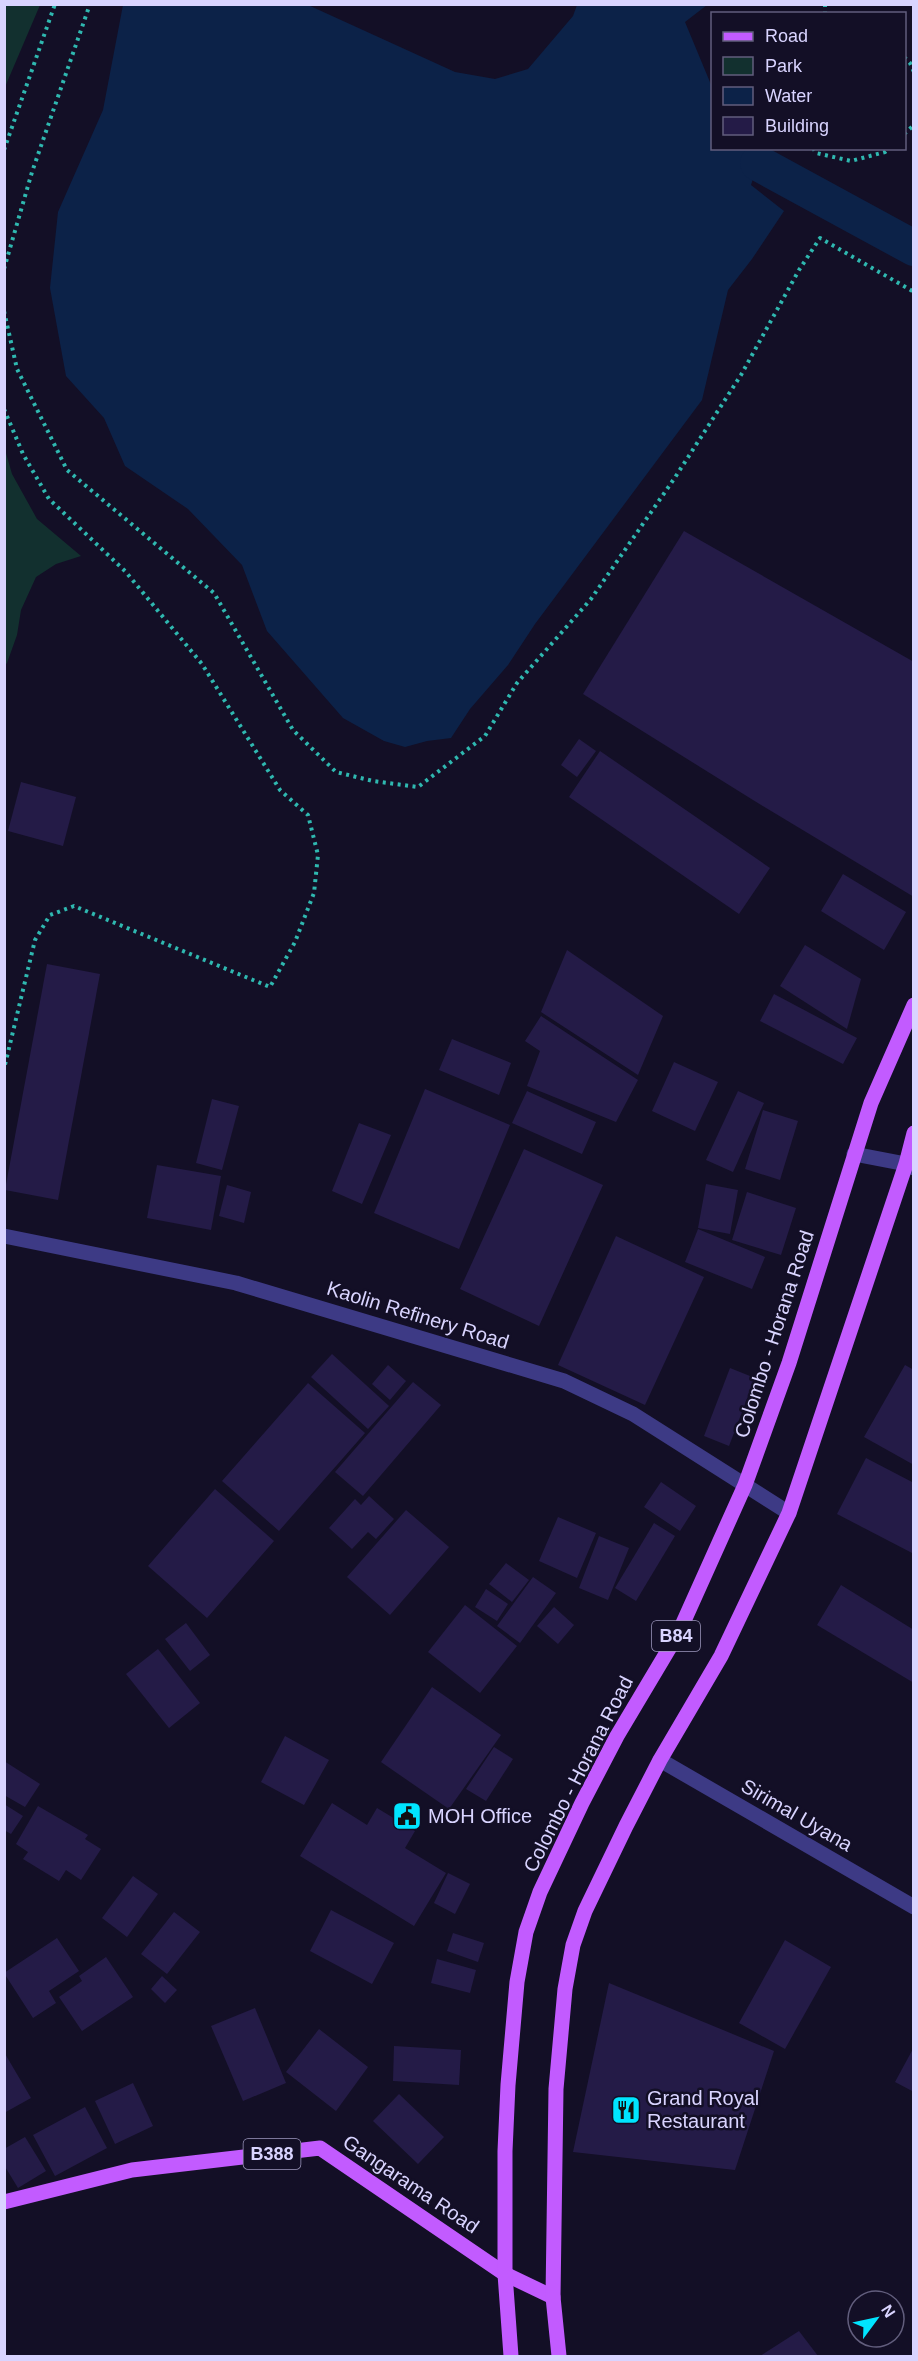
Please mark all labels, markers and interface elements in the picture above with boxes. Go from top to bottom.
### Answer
legend [711,12,906,150]
text: Road [765,26,808,46]
text: Park [765,56,803,76]
text: Water [765,86,812,106]
text: Building [765,116,829,136]
street label: Colombo - Horana Road [730,1228,818,1440]
street label: Kaolin Refinery Road [324,1277,512,1353]
road number: B84 [652,1621,700,1651]
street label: Colombo - Horana Road [519,1672,637,1876]
street label: Sirimal Uyana [738,1774,857,1856]
public building icon: MOH Office [391,1800,423,1832]
place label: MOH Office [428,1805,532,1827]
place label: Grand Royal Restaurant [647,2087,759,2132]
restaurant icon: Grand Royal Restaurant [610,2094,642,2126]
street label: Gangarama Road [339,2130,483,2238]
road number: B388 [244,2139,300,2169]
north arrow [846,2289,906,2349]
text: N [878,2302,898,2321]

